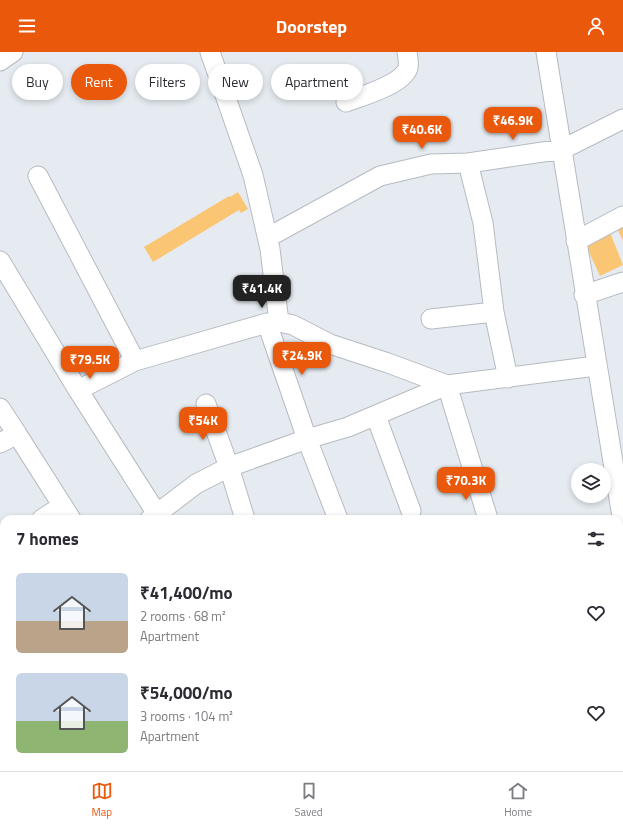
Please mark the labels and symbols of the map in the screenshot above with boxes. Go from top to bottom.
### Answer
pin: ₹46.9K [480,107,546,141]
pin: ₹40.6K [389,116,455,150]
pin: ₹41.4K [229,275,295,309]
pin: ₹24.9K [269,342,335,376]
pin: ₹79.5K [57,346,123,380]
pin: ₹54K [179,407,227,441]
pin: ₹70.3K [433,467,499,501]

